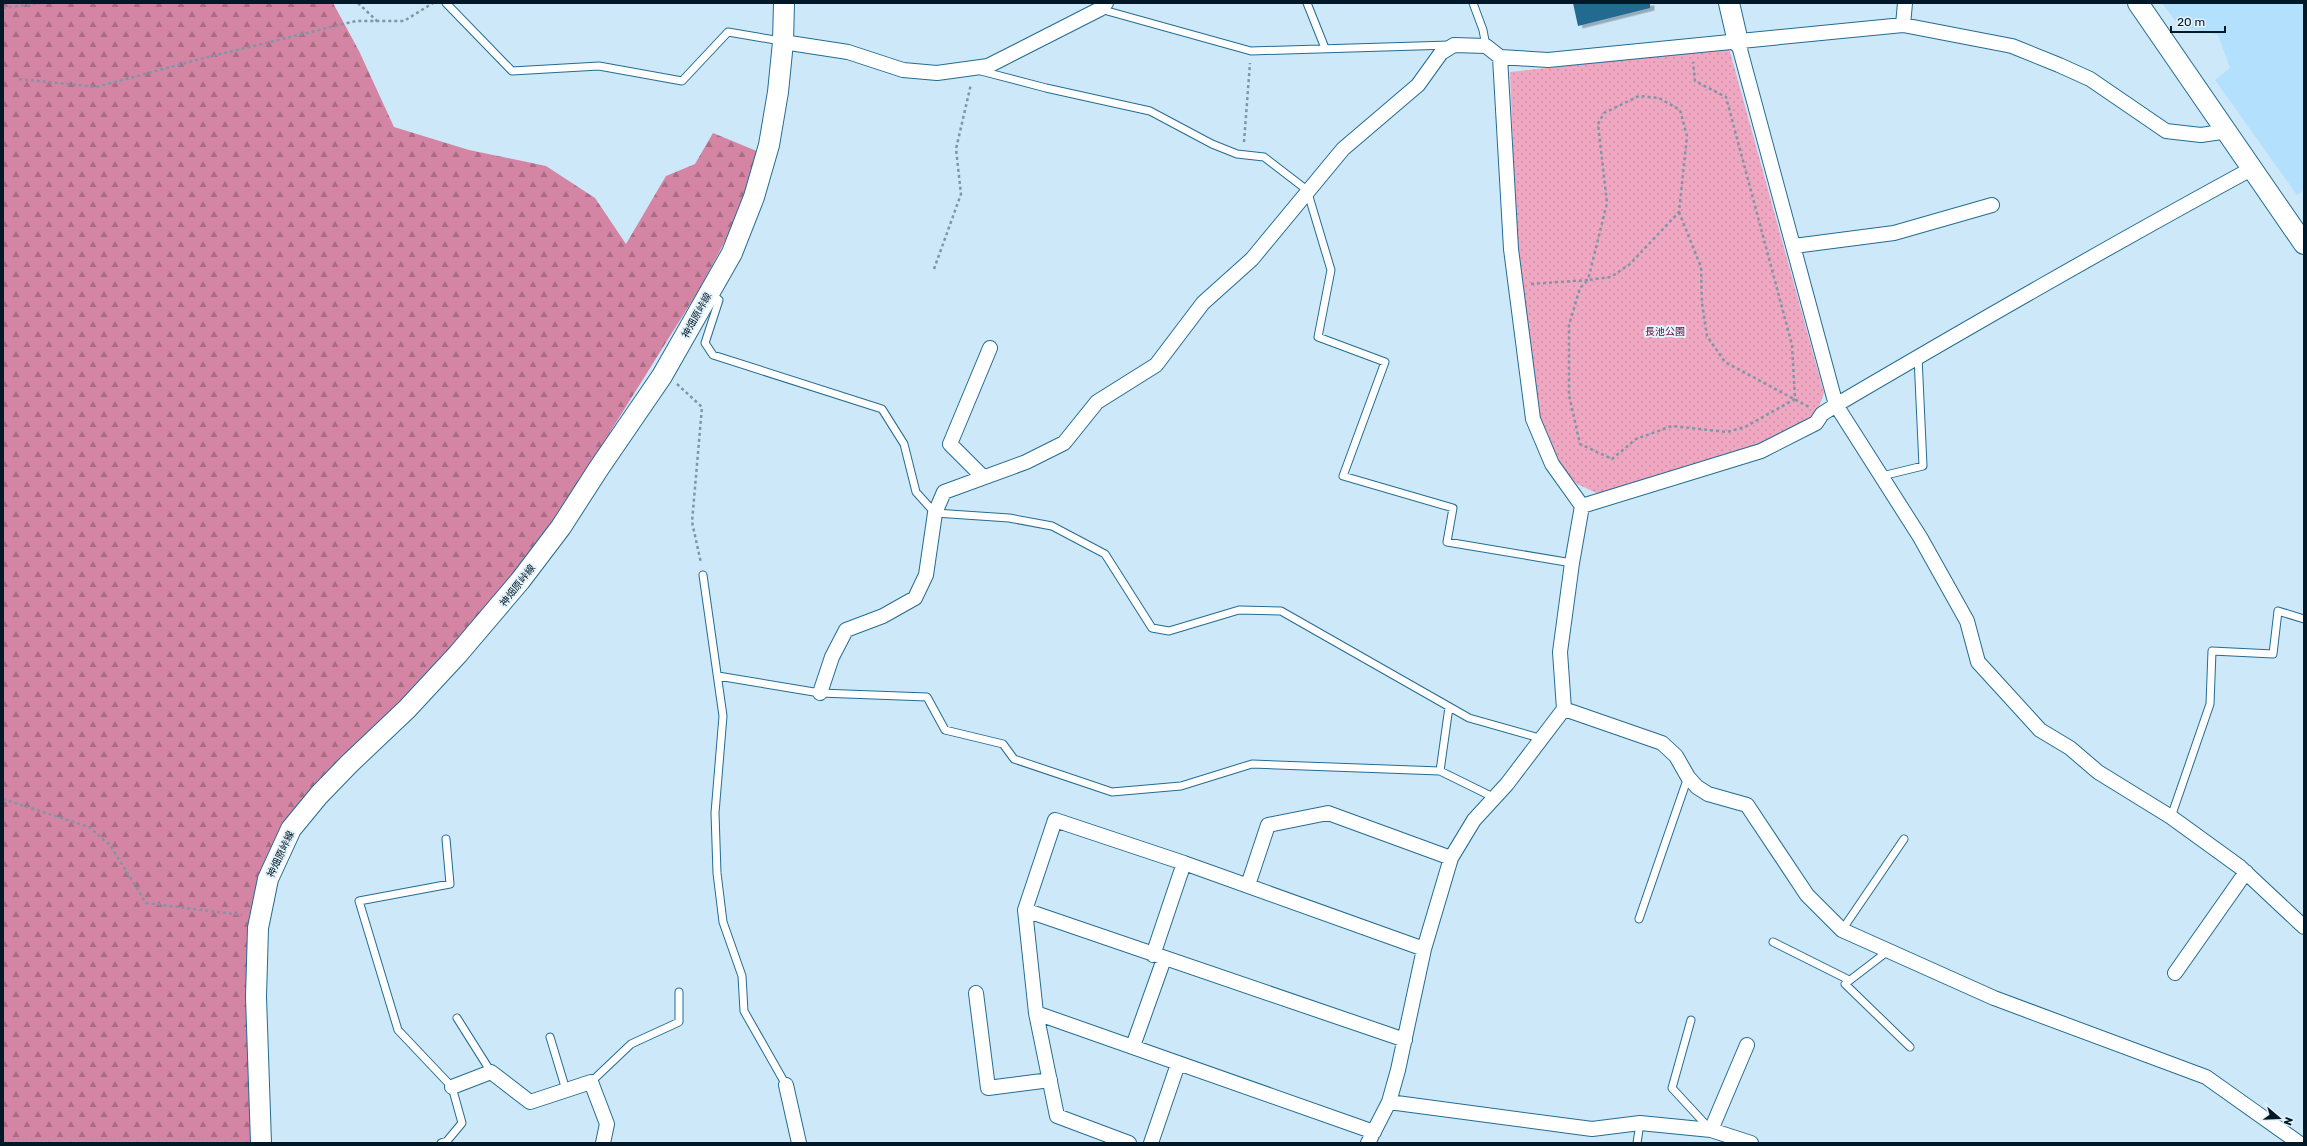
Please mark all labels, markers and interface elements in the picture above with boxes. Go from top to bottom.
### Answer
scale bar [2171,8,2225,34]
text: 20 m [2177,15,2205,29]
street label: 神畑原峠線 [680,291,714,340]
park label: 長池公園 [1645,326,1685,338]
street label: 神畑原峠線 [498,562,538,609]
street label: 神畑原峠線 [265,829,297,880]
north arrow [2259,1098,2299,1138]
text: N [2281,1115,2295,1127]

